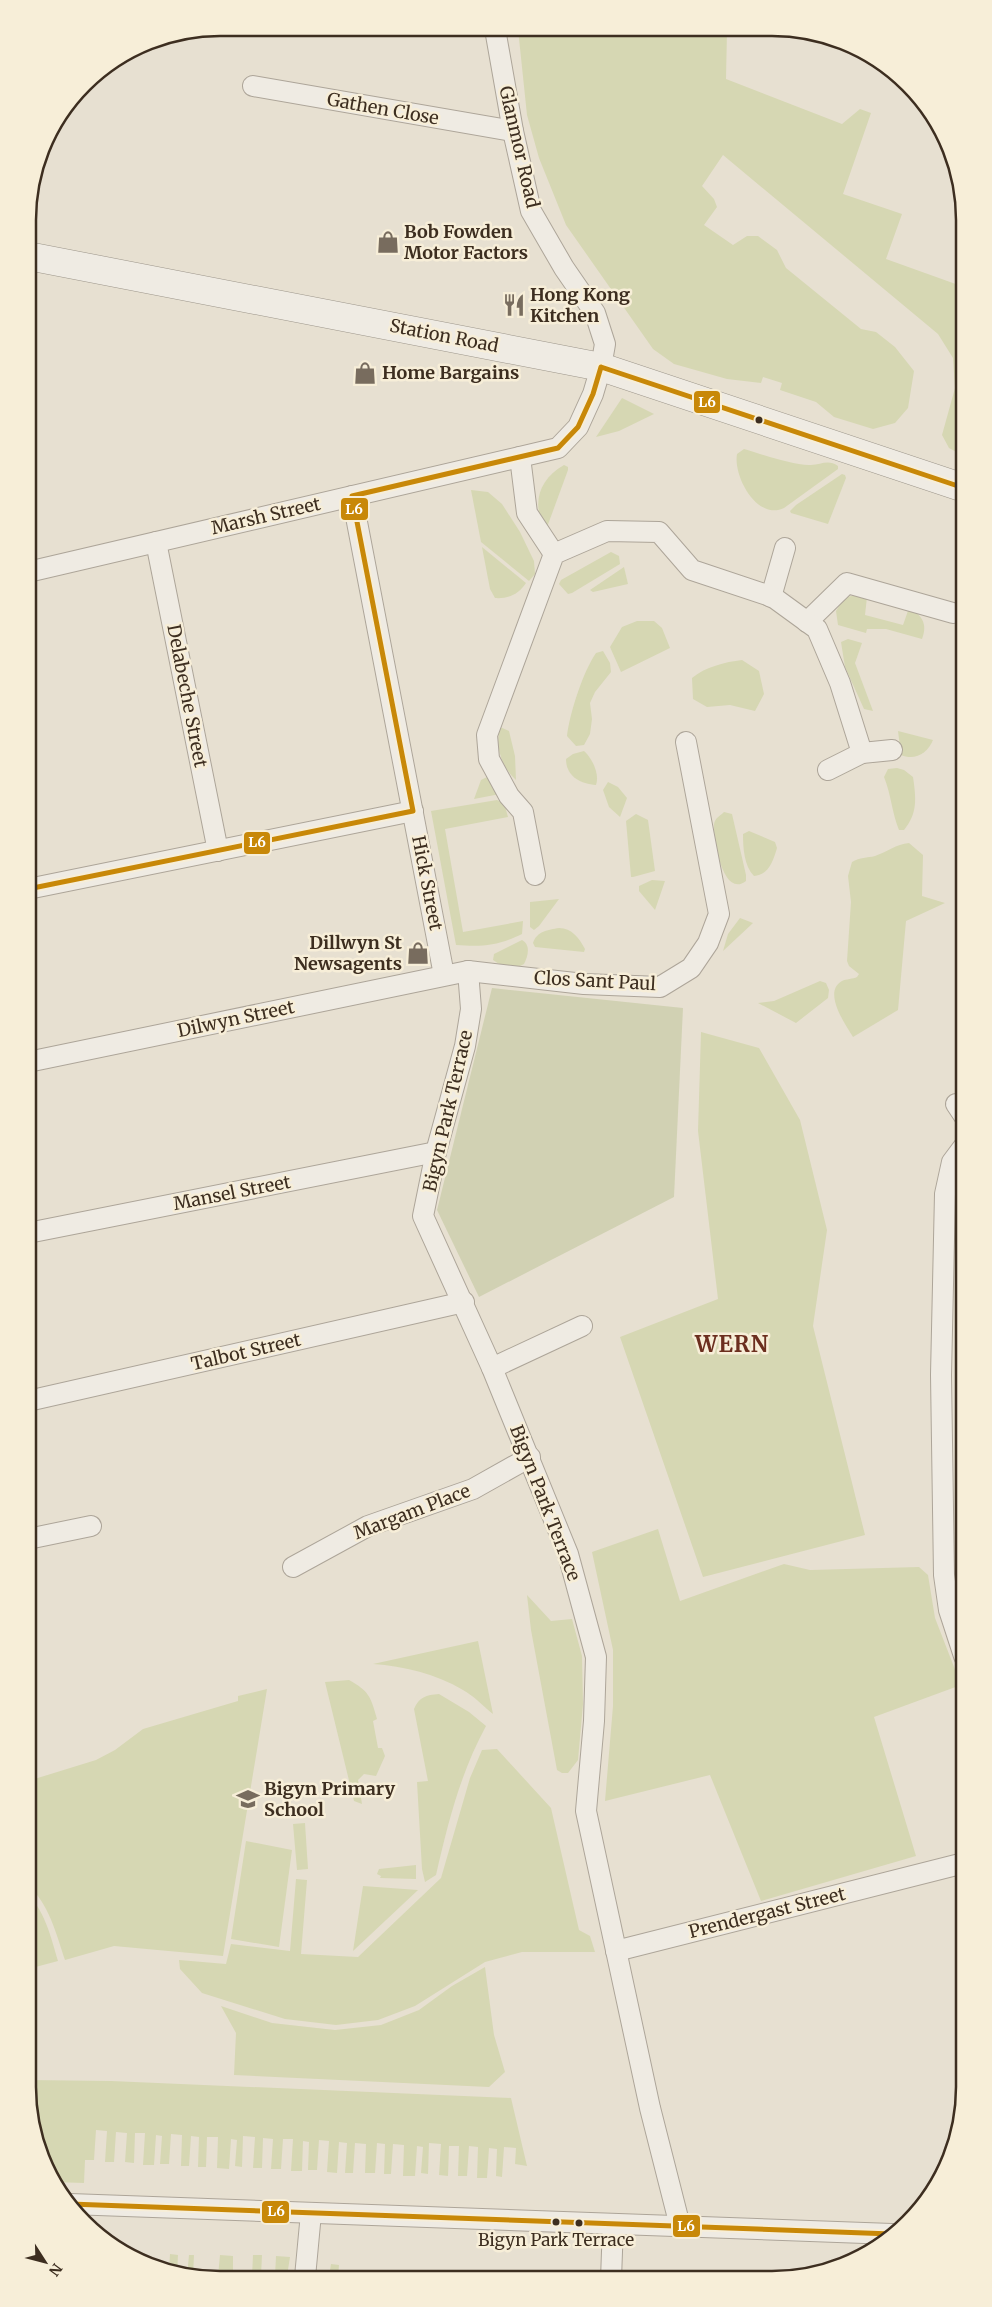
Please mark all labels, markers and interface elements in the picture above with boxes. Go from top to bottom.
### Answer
street label: Glanmor Road [494,84,545,210]
street label: Gathen Close [325,87,441,130]
place label: Bob Fowden Motor Factors [404,220,528,264]
shop icon: Bob Fowden Motor Factors [375,229,401,255]
place label: Hong Kong Kitchen [530,283,630,327]
restaurant icon: Hong Kong Kitchen [501,292,527,318]
street label: Station Road [388,314,501,357]
shop icon: Home Bargains [352,360,378,386]
place label: Home Bargains [382,361,519,384]
line badge: L6 [693,390,721,414]
text: L6 [698,393,716,411]
unlabelled marker [754,415,764,425]
street label: Marsh Street [209,492,323,539]
line badge: L6 [340,497,369,521]
text: L6 [345,500,363,518]
street label: Delabeche Street [162,622,213,769]
line badge: L6 [243,831,271,855]
text: L6 [248,833,266,851]
street label: Hick Street [407,834,448,932]
place label: Dillwyn St Newsagents [294,931,403,975]
shop icon: Dillwyn St Newsagents [405,940,431,966]
street label: Clos Sant Paul [534,966,657,995]
street label: Dilwyn Street [175,995,296,1042]
street label: Bigyn Park Terrace [418,1028,477,1194]
street label: Mansel Street [171,1170,293,1215]
street label: Talbot Street [189,1328,303,1375]
district label: WERN [694,1330,769,1358]
street label: Bigyn Park Terrace [505,1422,586,1584]
street label: Margam Place [350,1479,473,1544]
place label: Bigyn Primary School [264,1777,395,1821]
school or university icon: Bigyn Primary School [235,1786,261,1812]
street label: Prendergast Street [686,1882,848,1943]
line badge: L6 [261,2200,290,2224]
text: L6 [267,2202,285,2220]
line badge: L6 [672,2214,701,2238]
marker: Bigyn Park Terrace [551,2217,561,2227]
text: L6 [677,2217,695,2235]
unlabelled marker [574,2218,584,2228]
place label: Bigyn Park Terrace [478,2229,634,2251]
north arrow [20,2237,70,2287]
text: N [45,2260,66,2279]

